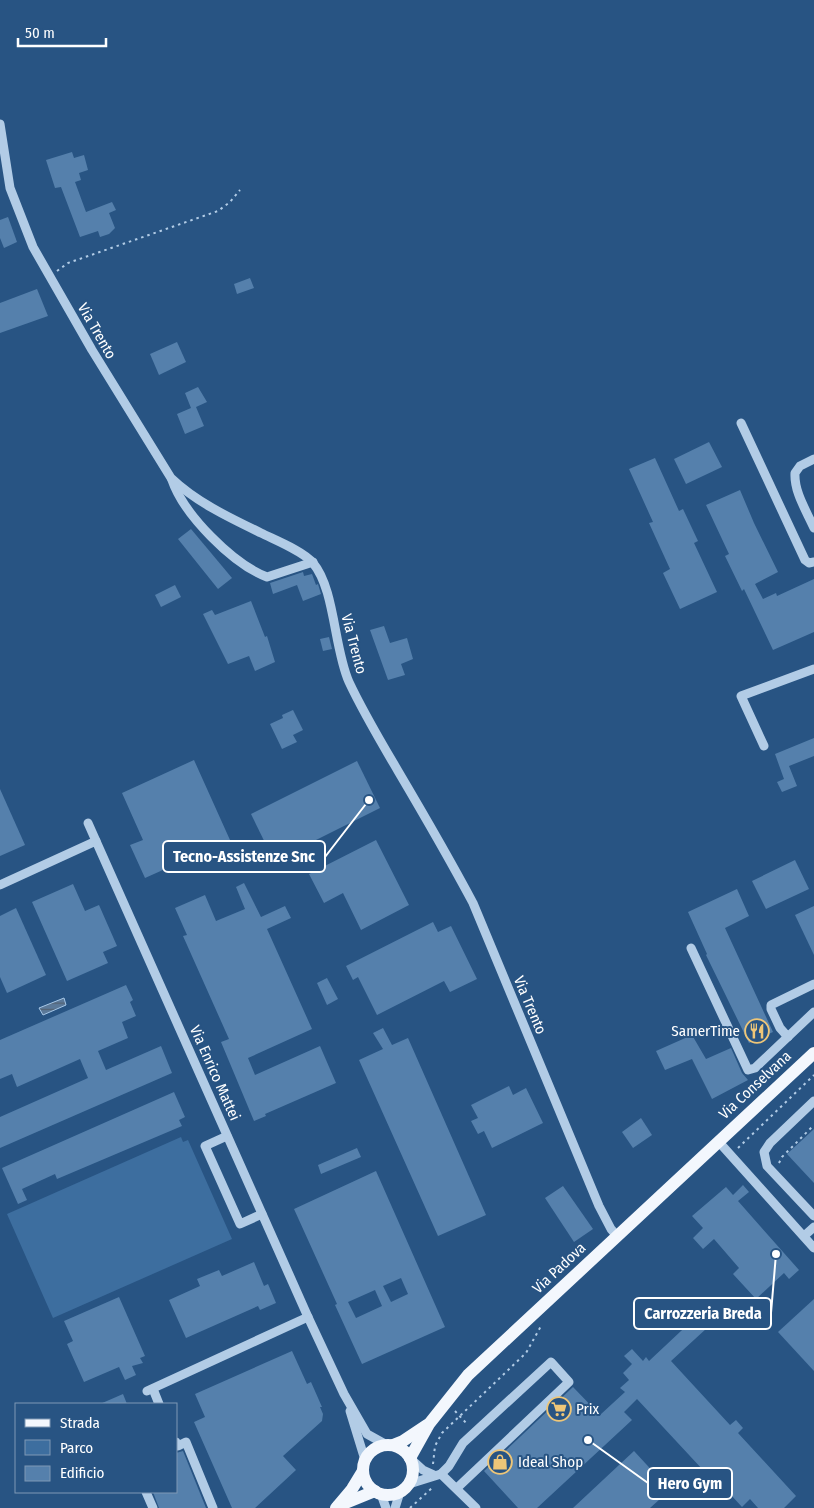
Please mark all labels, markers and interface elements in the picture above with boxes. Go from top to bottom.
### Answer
scale bar [18,15,105,47]
text: 50 m [25,24,55,42]
street label: Via Trento [74,300,120,362]
street label: Via Trento [337,612,371,676]
callout: Tecno-Assistenze Snc [163,841,325,872]
text: Tecno-Assistenze Snc [173,847,315,866]
street label: Via Trento [510,973,550,1037]
restaurant icon: SamerTime [744,1018,770,1044]
place label: SamerTime [671,1022,740,1040]
street label: Via Enrico Mattei [186,1023,244,1123]
street label: Via Conselvana [715,1047,795,1123]
street label: Via Padova [529,1239,589,1297]
callout: Carrozzeria Breda [634,1298,771,1329]
text: Carrozzeria Breda [644,1304,762,1323]
supermarket icon: Prix [546,1396,572,1422]
place label: Prix [576,1400,600,1418]
legend [15,1403,178,1493]
text: Strada [60,1414,100,1432]
text: Parco [60,1439,93,1457]
shop icon: Ideal Shop [487,1449,513,1475]
place label: Ideal Shop [518,1453,583,1471]
text: Edificio [60,1464,105,1482]
callout: Hero Gym [648,1468,732,1499]
text: Hero Gym [658,1474,722,1493]

